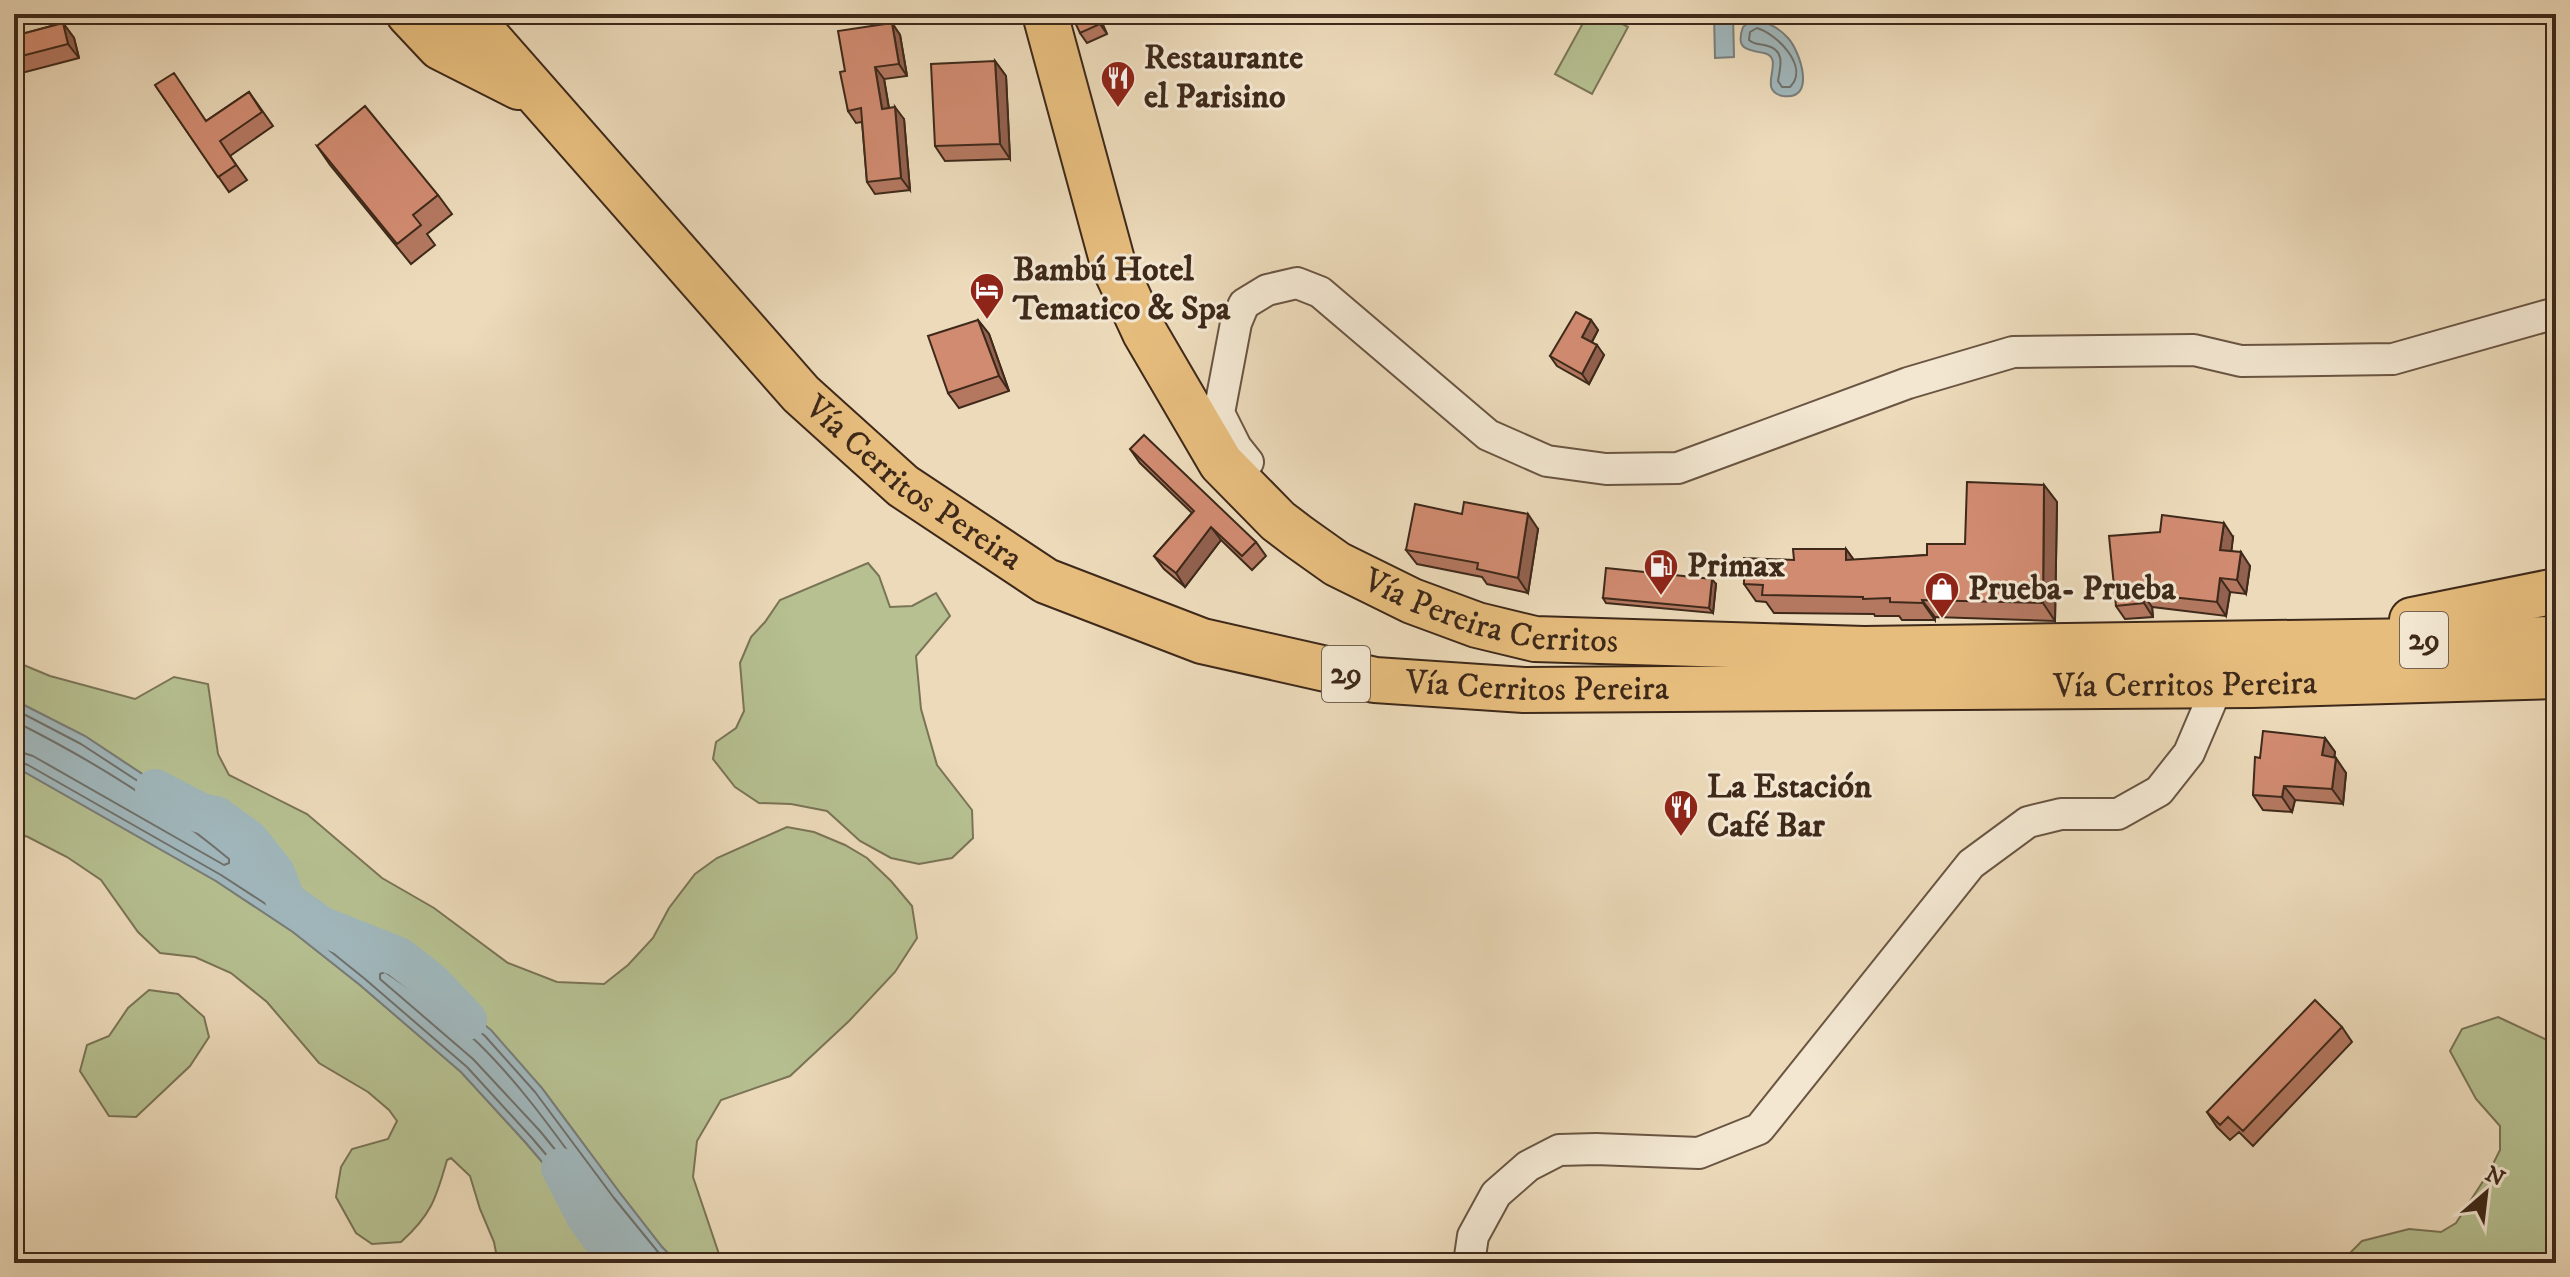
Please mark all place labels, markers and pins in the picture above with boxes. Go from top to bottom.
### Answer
place label: Restaurante el Parisino [1144,37,1303,118]
restaurant icon: Restaurante el Parisino [1099,59,1137,109]
place label: Bambú Hotel Tematico & Spa [1012,249,1231,330]
hotel icon: Bambú Hotel Tematico & Spa [968,271,1006,321]
place label: Primax [1687,545,1785,587]
fuel station icon: Primax [1642,547,1680,597]
place label: Prueba- Prueba [1968,568,2176,610]
shop icon: Prueba- Prueba [1923,570,1961,620]
place label: La Estación Café Bar [1707,766,1872,847]
restaurant icon: La Estación Café Bar [1662,788,1700,838]

